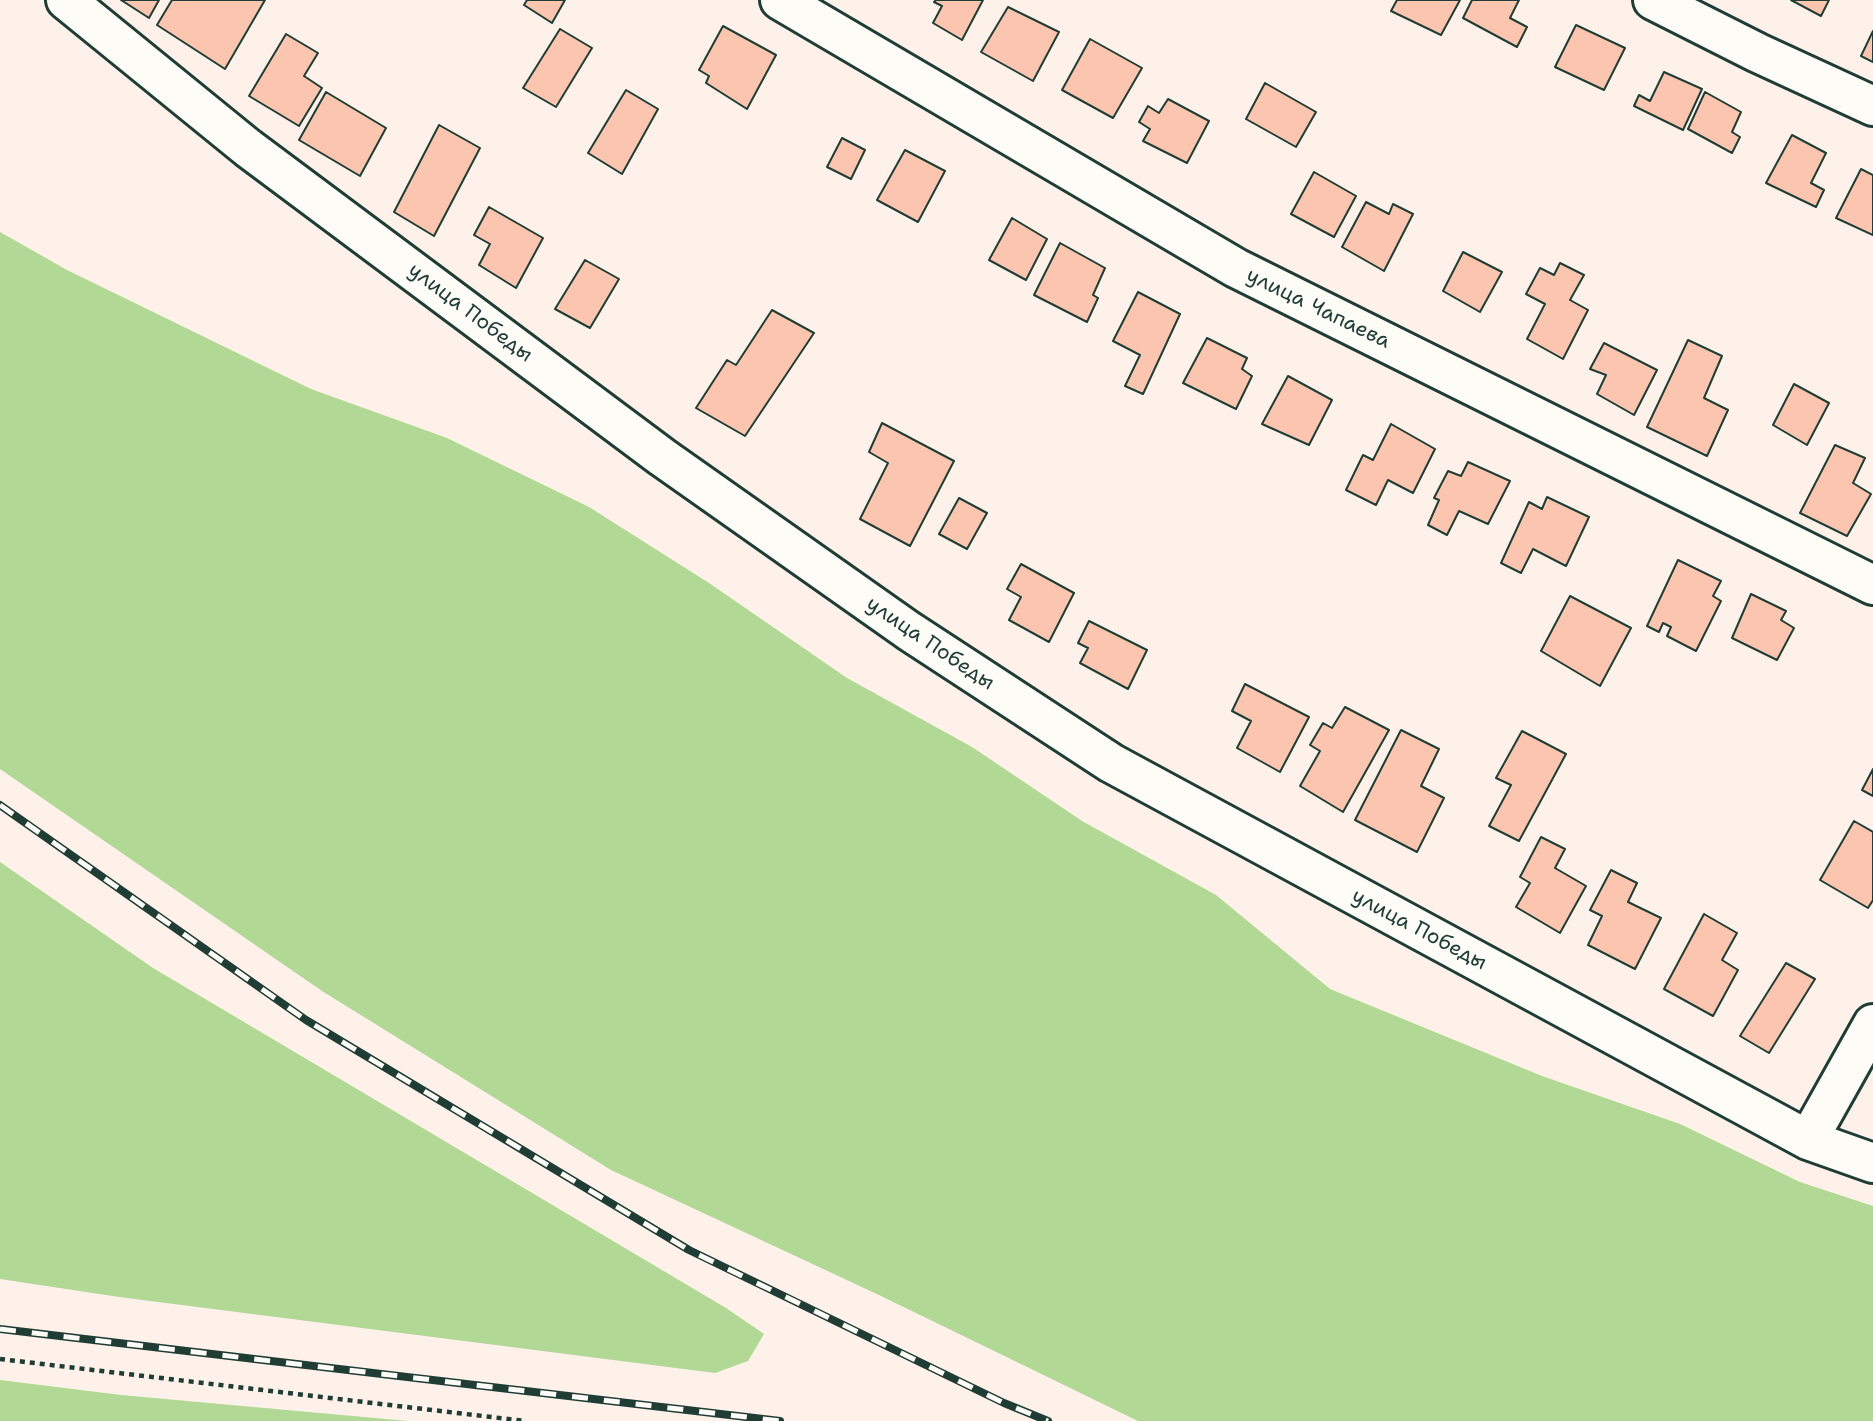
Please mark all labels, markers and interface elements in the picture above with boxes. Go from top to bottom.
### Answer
street label: улица Победы [403,258,537,368]
street label: улица Чапаева [1242,263,1394,355]
street label: улица Победы [861,592,999,696]
street label: улица Победы [1347,884,1491,976]

